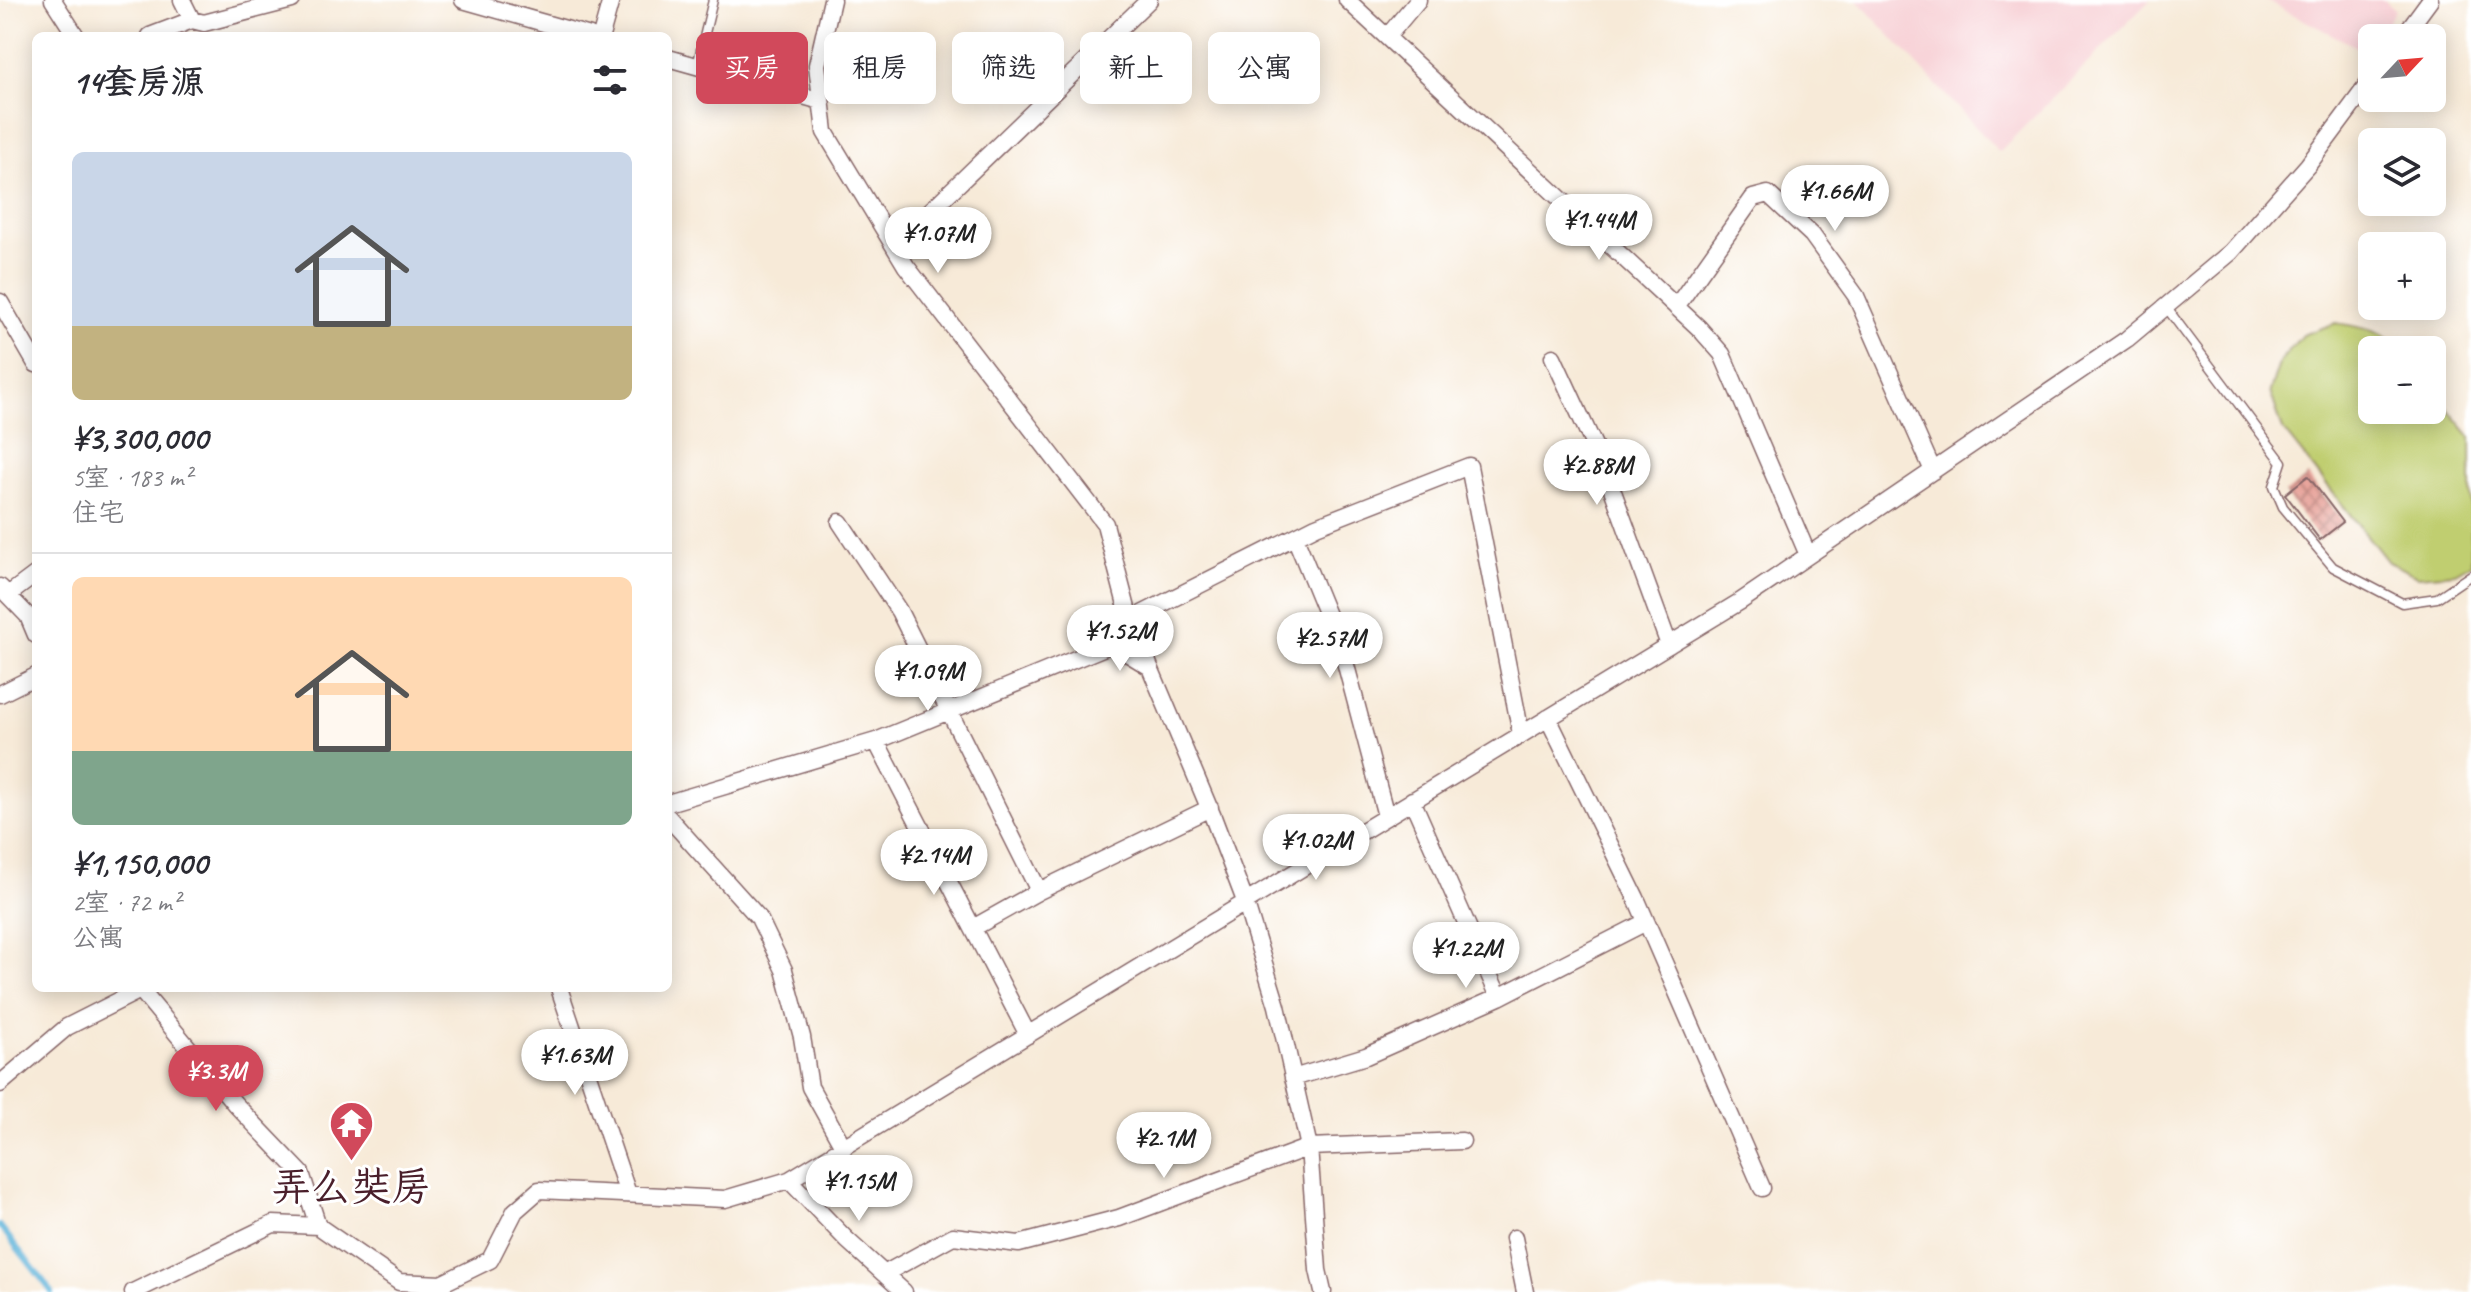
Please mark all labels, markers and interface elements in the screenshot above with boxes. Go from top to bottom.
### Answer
north arrow [2358,24,2446,112]
map controls [2358,24,2446,424]
chip: 买房 [696,32,808,104]
chip: 租房 [824,32,936,104]
chip: 筛选 [952,32,1064,104]
chip: 新上 [1080,32,1192,104]
chip: 公寓 [1208,32,1320,104]
icon: filters [588,58,632,102]
text: 14套房源 [72,60,205,103]
button: layers [2358,128,2446,216]
pin: ¥1.66M [1770,165,1900,233]
text: ¥1.66M [1799,174,1871,207]
pin: ¥1.44M [1534,194,1664,262]
text: ¥1.44M [1564,203,1634,236]
icon: home [280,204,424,348]
pin: ¥1.07M [873,207,1003,275]
text: ¥1.07M [903,216,973,249]
button: + [2358,232,2446,320]
button: − [2358,336,2446,424]
text: ¥3,300,000 [72,416,208,459]
pin: ¥2.88M [1532,439,1662,507]
text: ¥2.88M [1562,448,1632,481]
text: 5室 · 183 m² [72,461,191,494]
text: 住宅 [72,496,124,529]
pin: ¥1.52M [1055,605,1185,673]
pin: ¥2.57M [1265,612,1395,680]
text: ¥1.52M [1085,614,1155,647]
text: ¥2.57M [1295,621,1365,654]
icon: home [280,629,424,773]
pin: ¥1.09M [863,645,993,713]
text: ¥1.09M [893,654,963,687]
pin: ¥1.02M [1251,814,1381,882]
text: ¥1.02M [1281,823,1351,856]
pin: ¥2.14M [869,829,999,897]
text: ¥2.14M [899,838,969,871]
text: ¥1,150,000 [72,841,207,884]
text: 2室 · 72 m² [72,886,180,919]
text: 公寓 [72,921,124,954]
pin: ¥1.22M [1401,922,1531,990]
text: ¥1.22M [1431,931,1501,964]
pin: ¥1.63M [510,1029,640,1097]
text: ¥1.63M [539,1038,611,1071]
pin: ¥3.3M [160,1045,272,1113]
text: ¥3.3M [186,1054,246,1087]
temple icon: 弄么奘房 [327,1099,375,1162]
pin: ¥2.1M [1108,1112,1220,1180]
text: ¥2.1M [1134,1121,1194,1154]
pin: ¥1.15M [794,1155,924,1223]
place label: 弄么奘房 [271,1162,431,1212]
text: ¥1.15M [824,1164,894,1197]

